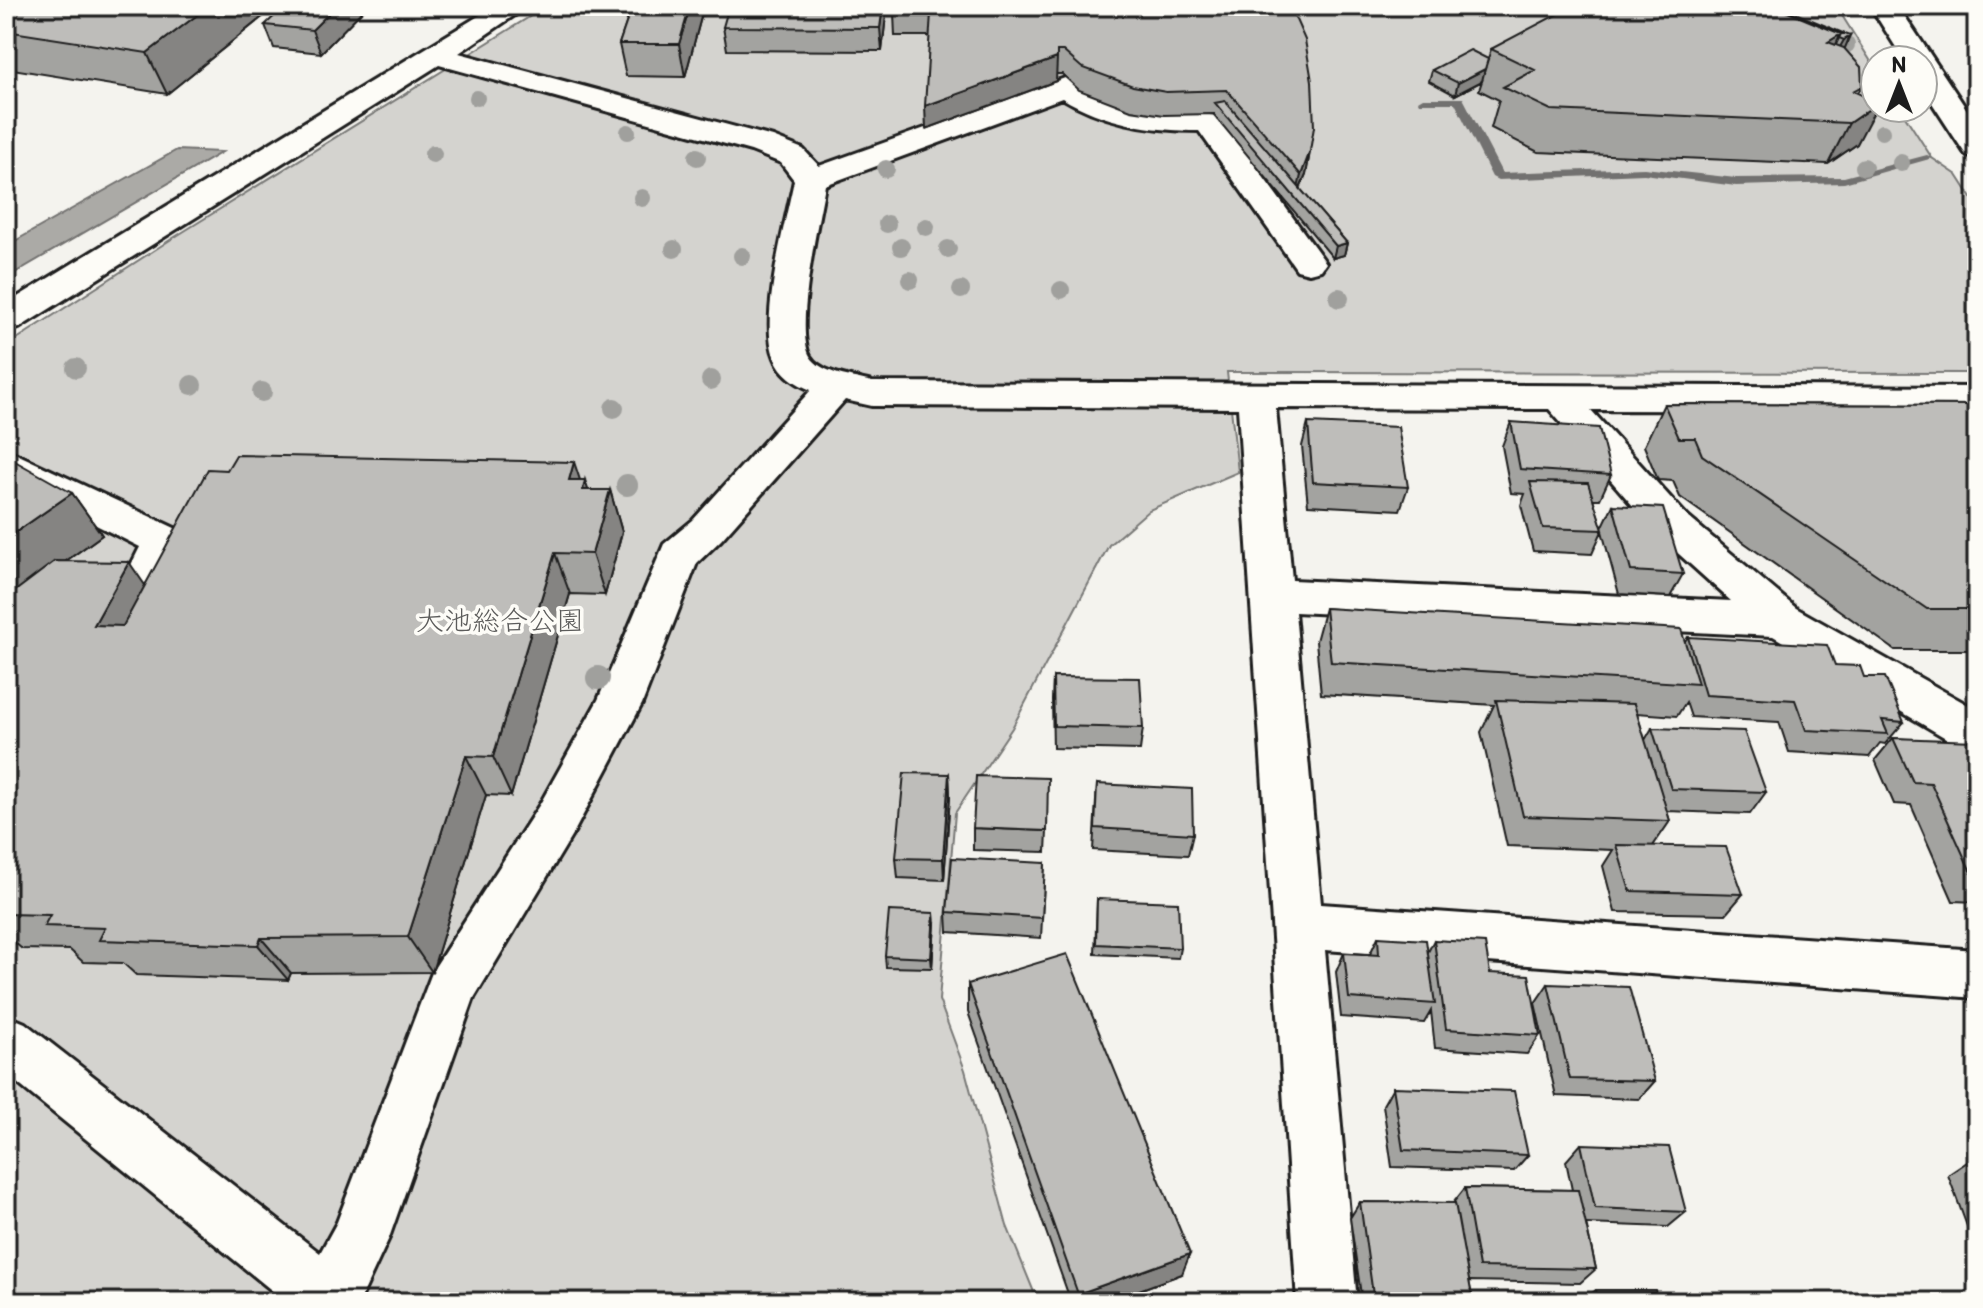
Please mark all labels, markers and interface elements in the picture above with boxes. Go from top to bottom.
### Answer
north arrow [1859,44,1939,124]
text: N [1892,51,1906,78]
park label: 大池総合公園 [416,603,584,637]

